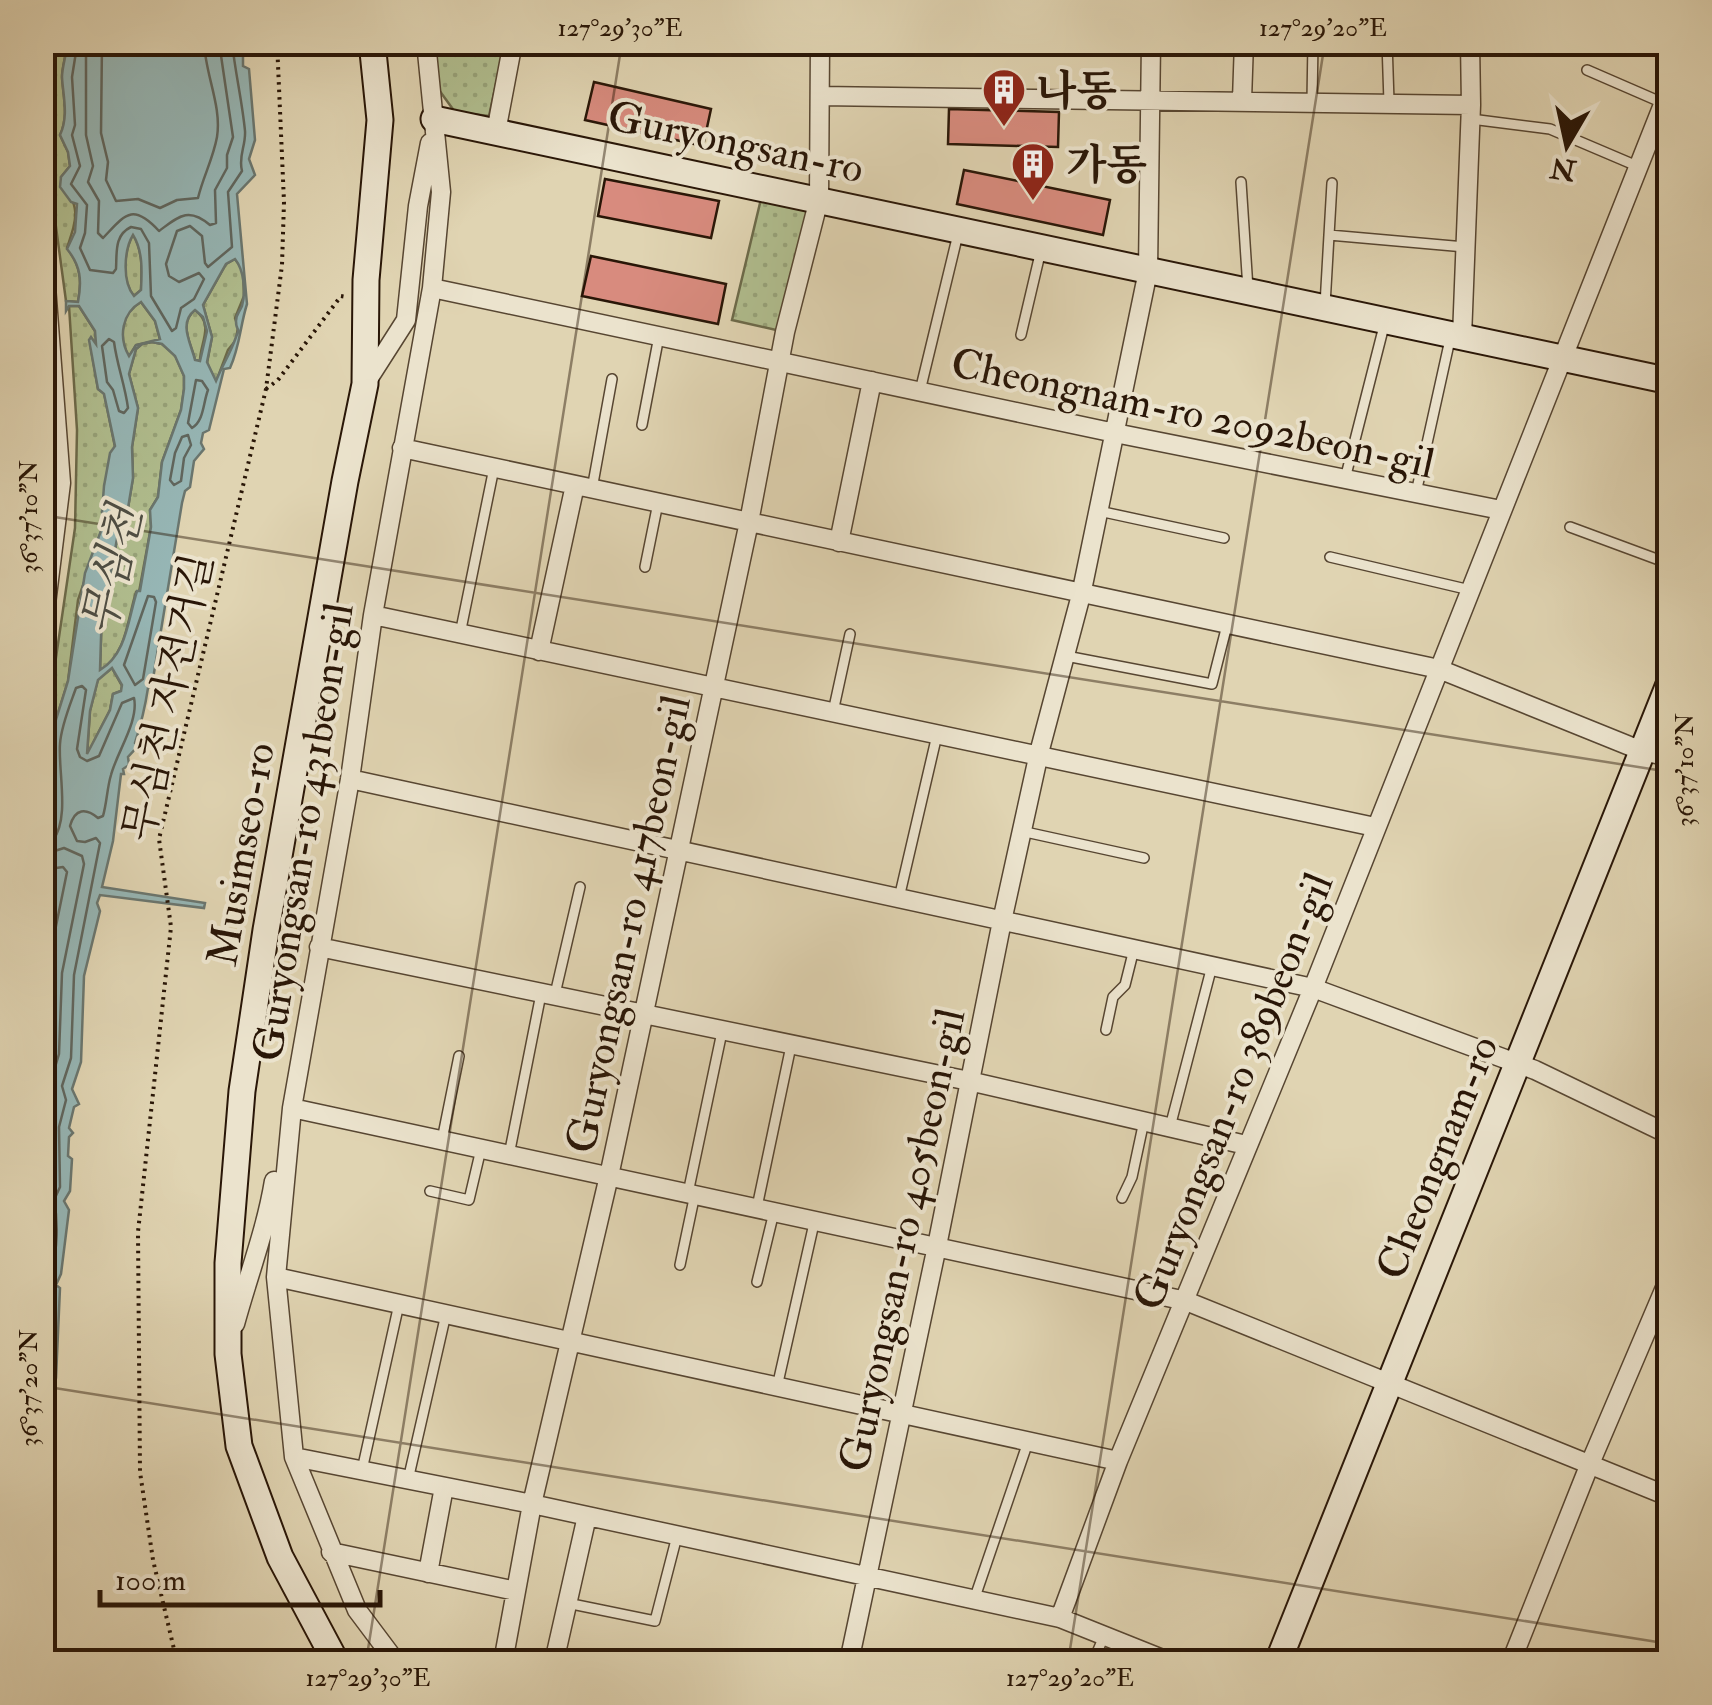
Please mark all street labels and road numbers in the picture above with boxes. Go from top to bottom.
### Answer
street label: Guryongsan-ro [603,90,868,195]
street label: Cheongnam-ro 2092beon-gil [946,337,1439,491]
street label: 무심천 자전거길 [113,549,225,846]
street label: Guryongsan-ro 431beon-gil [242,599,366,1065]
street label: Guryongsan-ro 417beon-gil [555,691,703,1158]
street label: Musimseo-ro [197,739,287,970]
street label: Guryongsan-ro 389beon-gil [1122,865,1345,1318]
street label: Guryongsan-ro 405beon-gil [828,1004,978,1477]
street label: Cheongnam-ro [1365,1028,1510,1287]

